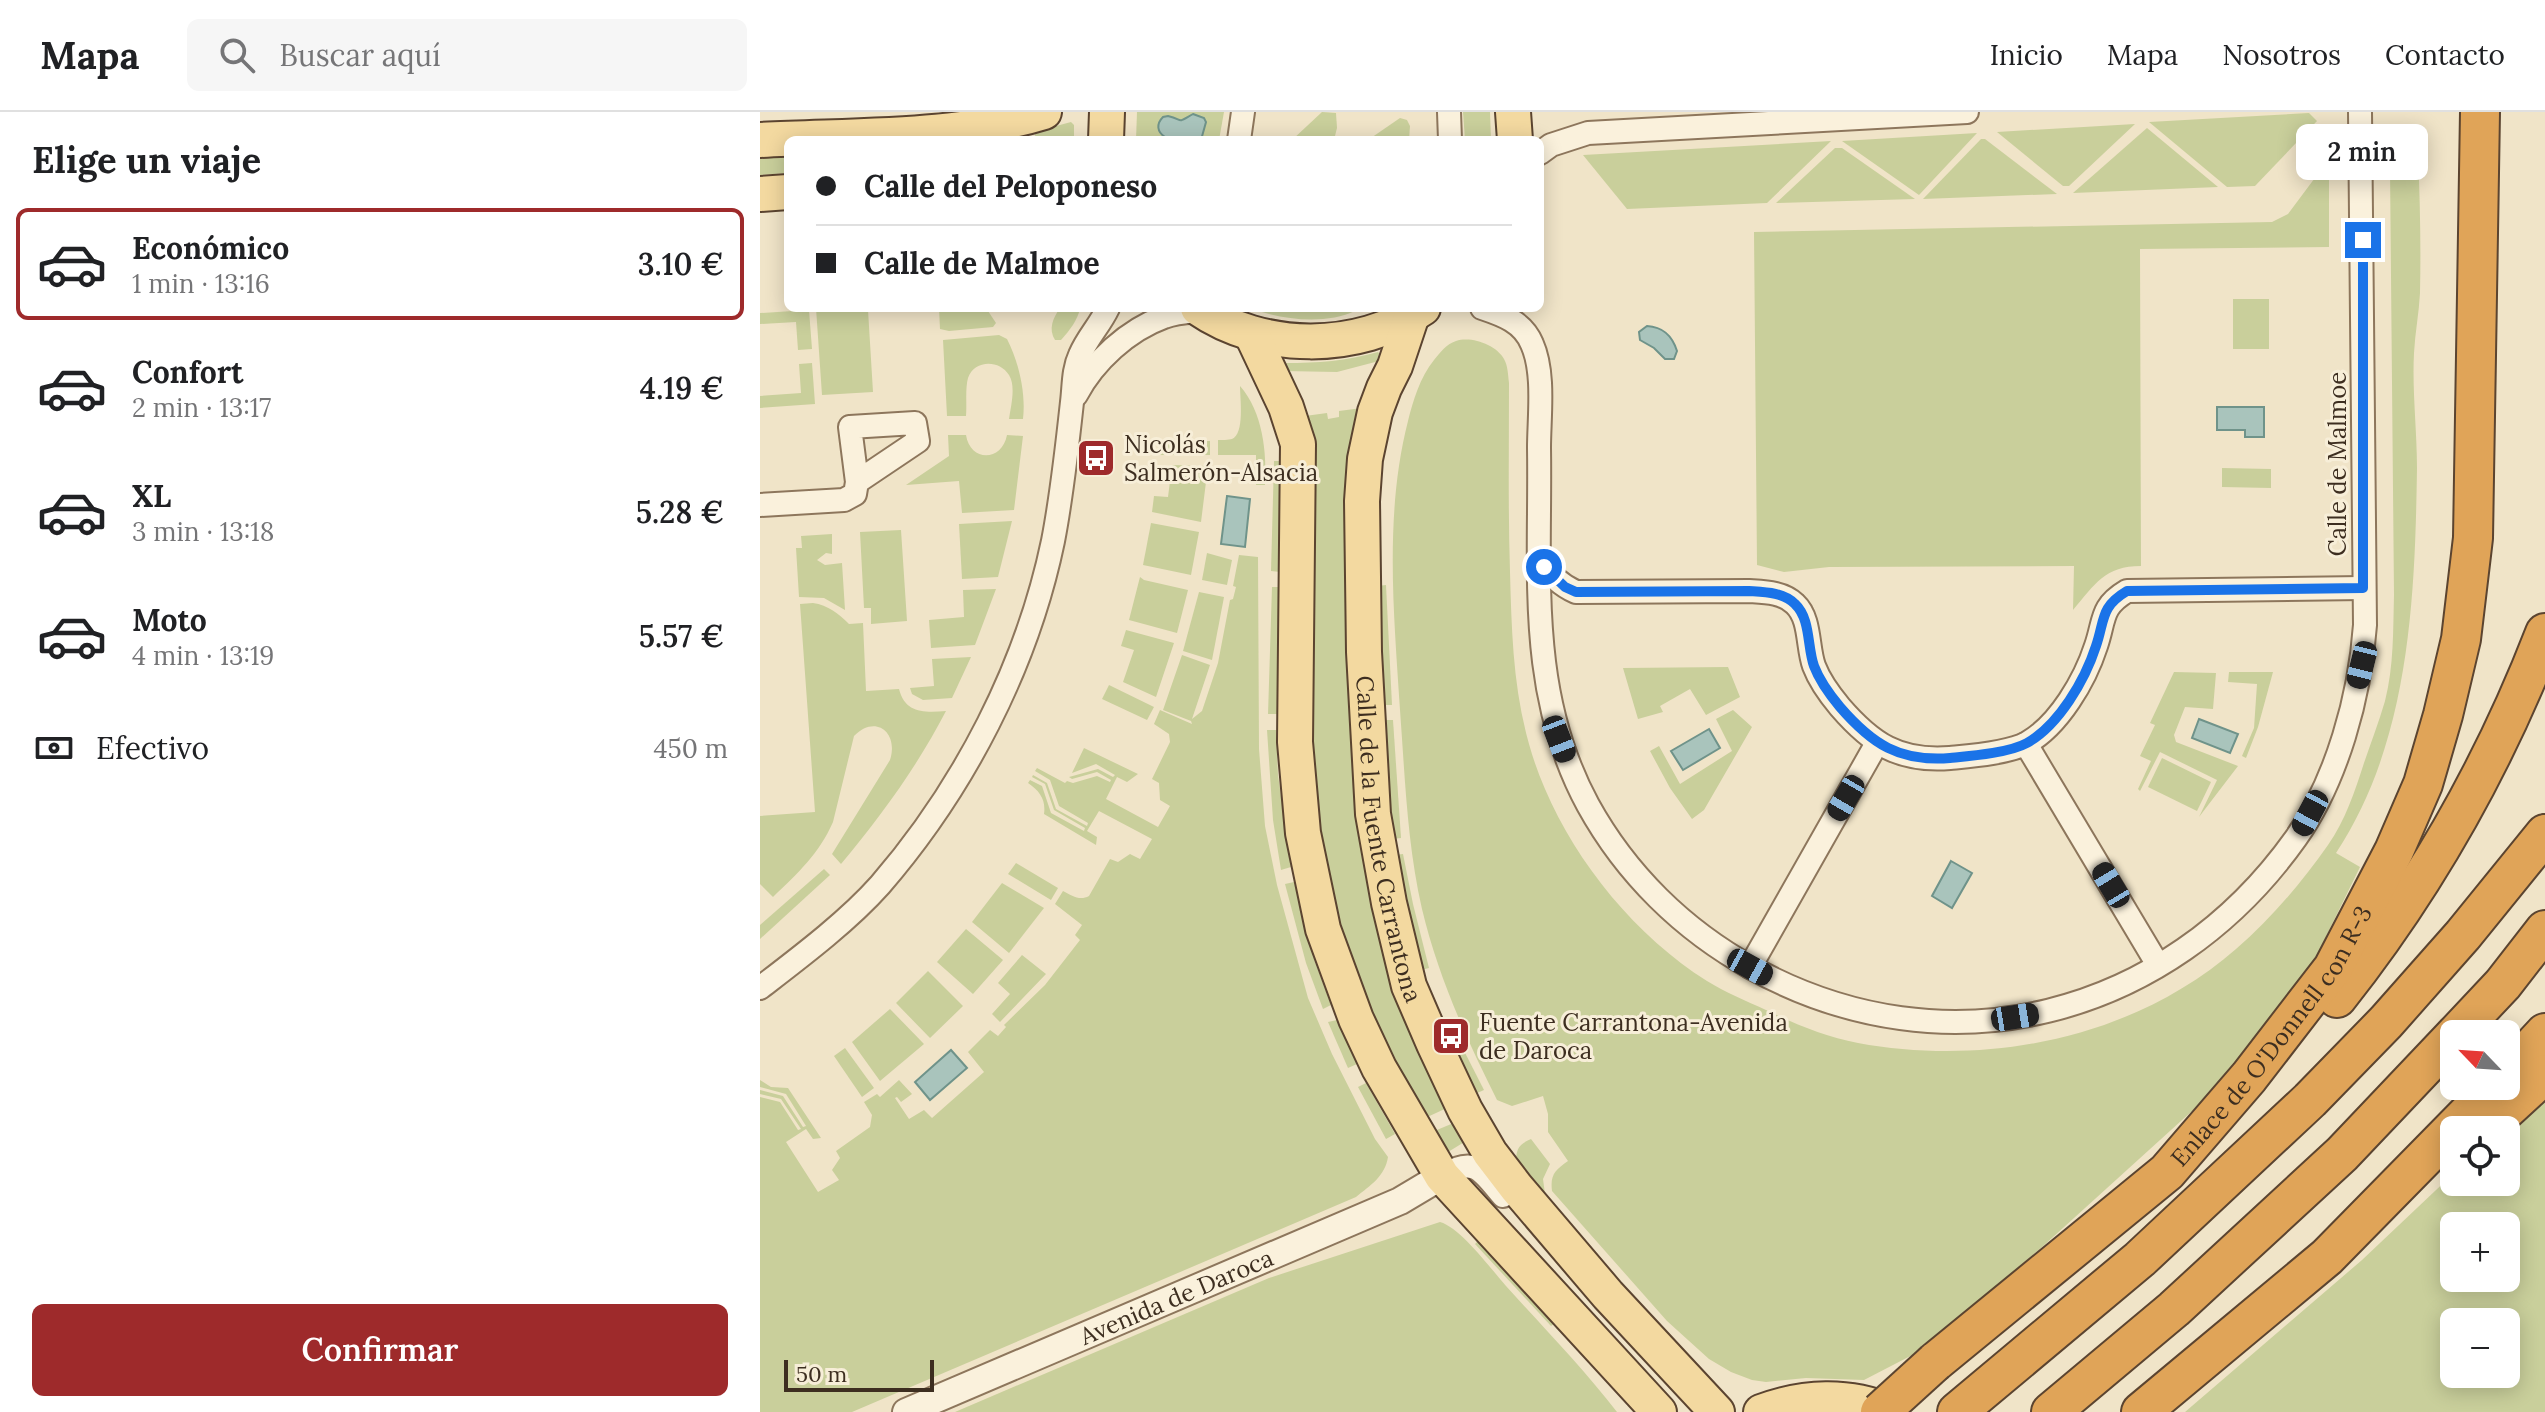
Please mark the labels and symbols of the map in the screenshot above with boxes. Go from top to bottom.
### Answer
callout: 2 min [2297,124,2429,180]
route end [2345,222,2381,258]
street label: Calle de Malmoe [2322,372,2353,556]
place label: Nicolás Salmerón-Alsacia [1124,429,1318,488]
bus stop icon: Nicolás Salmerón-Alsacia [1075,437,1117,479]
route start [1526,549,1562,585]
car [2345,639,2379,691]
street label: Calle de la Fuente Carrantona [1350,675,1430,1007]
car [1539,712,1579,766]
car [1824,771,1868,825]
car [2288,786,2332,840]
car [2088,858,2134,912]
street label: Enlace de O'Donnell con R-3 [2164,900,2378,1173]
car [1723,945,1777,989]
car [1989,1001,2041,1033]
place label: Fuente Carrantona-Avenida de Daroca [1479,1007,1788,1066]
bus stop icon: Fuente Carrantona-Avenida de Daroca [1430,1015,1472,1057]
north arrow [2440,1020,2520,1100]
street label: Avenida de Daroca [1074,1242,1278,1352]
scale bar [784,1356,934,1392]

